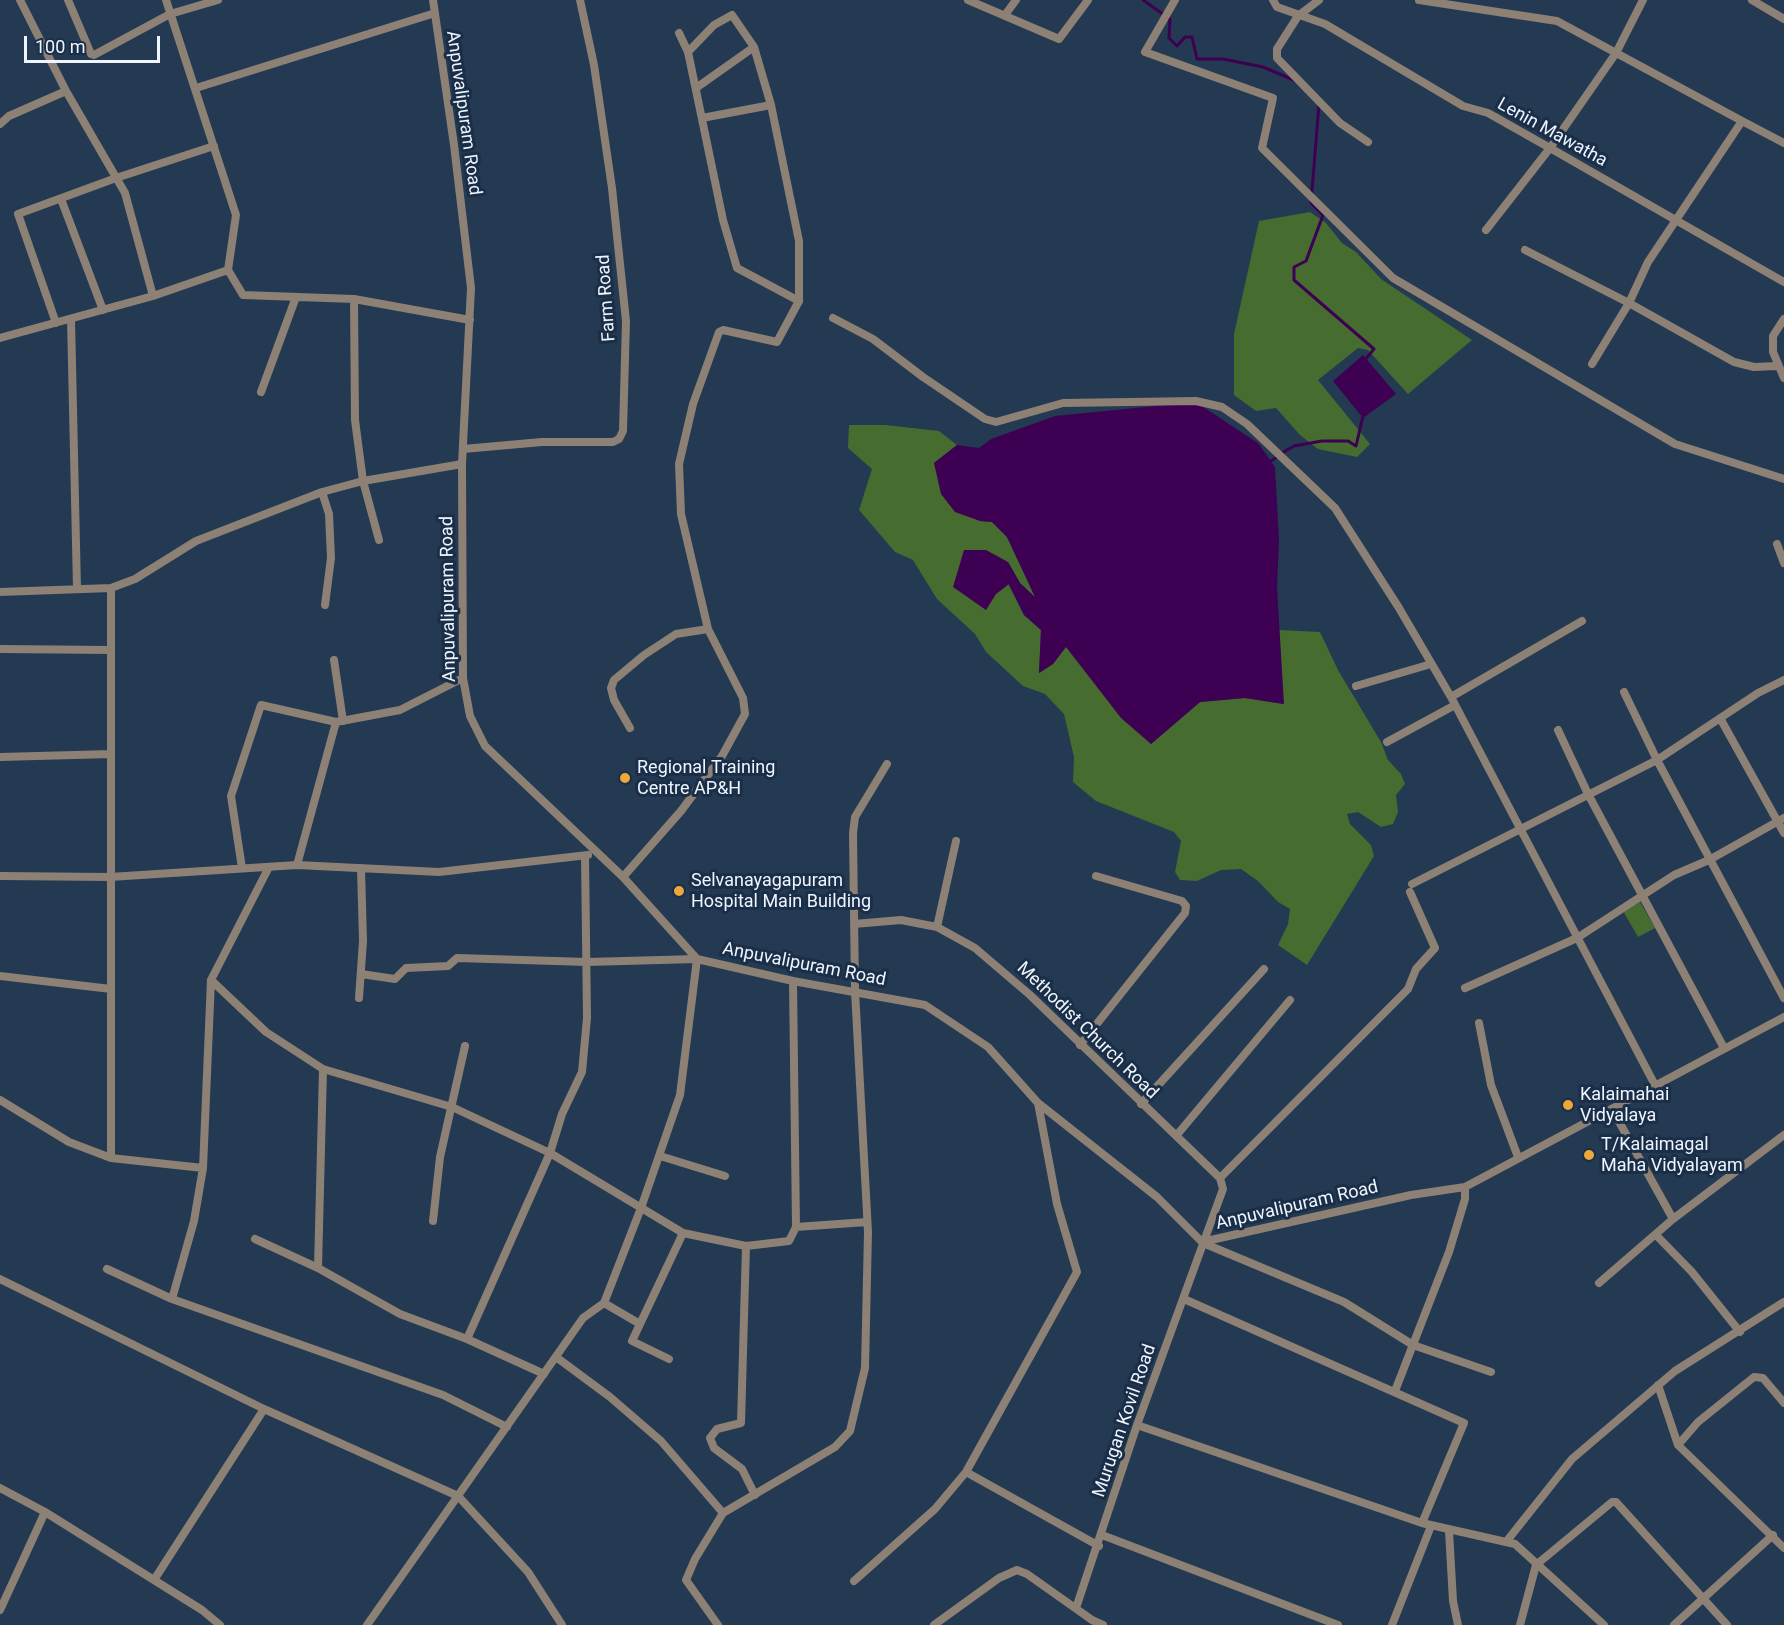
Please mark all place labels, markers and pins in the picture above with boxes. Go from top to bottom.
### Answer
place label: Regional Training Centre AP&H [637,757,775,800]
marker: Regional Training Centre AP&H [618,771,632,785]
place label: Selvanayagapuram Hospital Main Building [691,870,871,912]
marker: Selvanayagapuram Hospital Main Building [672,884,686,898]
place label: Kalaimahai Vidyalaya [1580,1084,1669,1126]
marker: Kalaimahai Vidyalaya [1561,1098,1575,1112]
place label: T/Kalaimagal Maha Vidyalayam [1601,1134,1743,1176]
marker: T/Kalaimagal Maha Vidyalayam [1582,1148,1596,1162]

